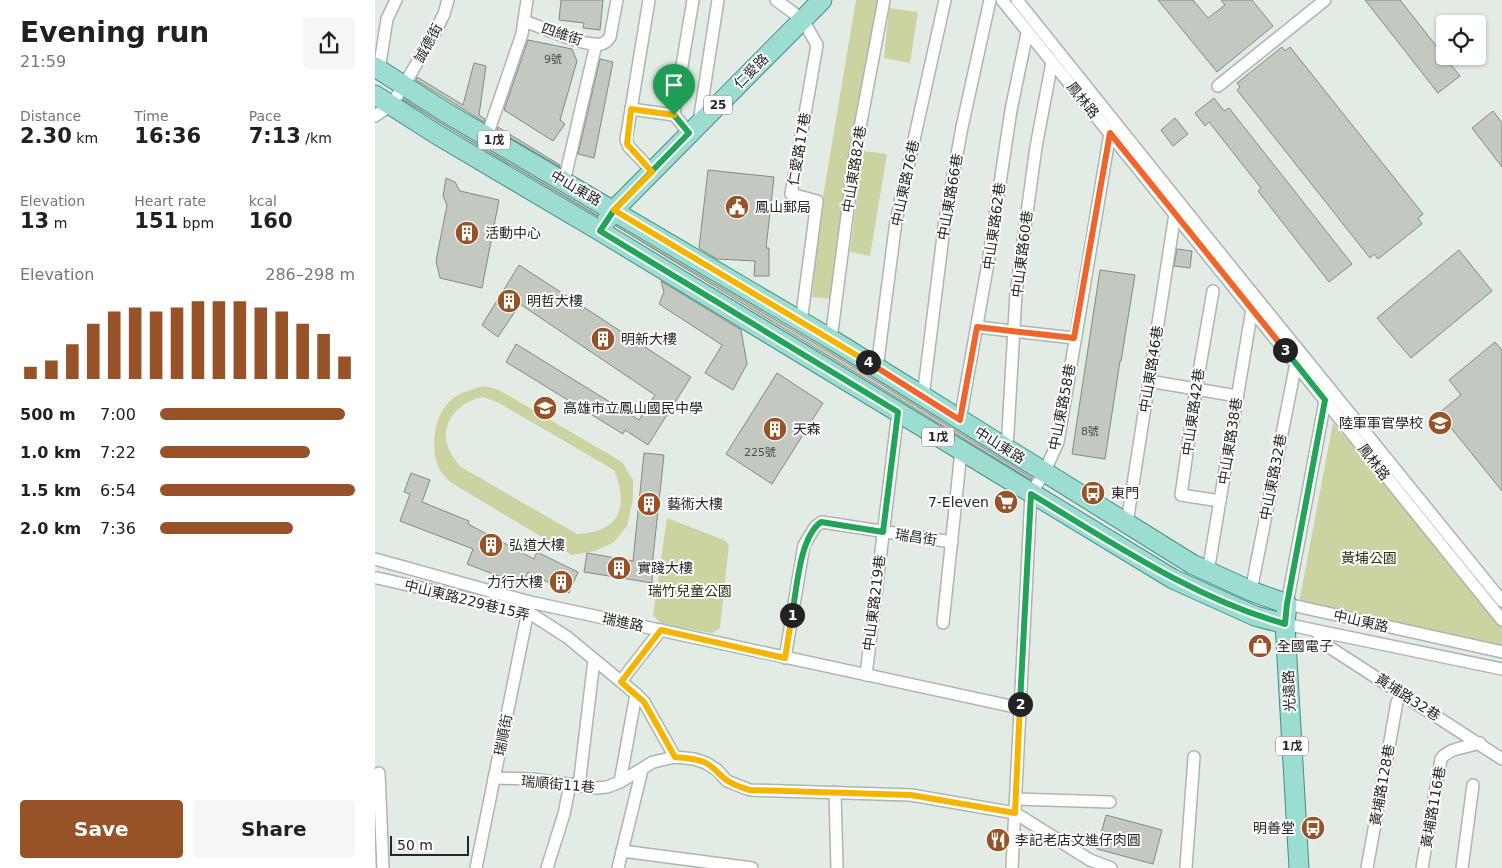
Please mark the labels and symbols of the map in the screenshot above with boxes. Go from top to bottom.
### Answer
street label: 四維街 [540,20,584,48]
street label: 誠德街 [411,21,445,65]
street label: 仁愛路 [730,50,772,92]
house number: 9號 [544,53,562,66]
pin [653,64,695,115]
street label: 鳳林路 [1064,79,1102,121]
road number: 25 [704,96,732,114]
street label: 仁愛路17巷 [785,111,813,187]
street label: 中山東路82巷 [839,124,869,214]
road number: 1戊 [478,130,510,150]
street label: 中山東路76巷 [888,138,922,228]
street label: 中山東路66巷 [934,152,966,242]
street label: 中山東路 [548,167,604,209]
street label: 中山東路62巷 [980,181,1008,271]
public building icon: 鳳山郵局 [724,194,750,220]
place label: 鳳山郵局 [755,199,811,215]
street label: 中山東路60巷 [1009,209,1035,299]
building icon: 活動中心 [454,220,480,246]
place label: 活動中心 [485,225,541,241]
building icon: 明哲大樓 [496,288,522,314]
place label: 明哲大樓 [527,293,583,309]
street label: 中山東路46巷 [1136,324,1166,414]
building icon: 明新大樓 [590,326,616,352]
place label: 明新大樓 [621,331,677,347]
pin: 3 [1273,338,1297,362]
pin: 4 [855,350,881,374]
street label: 中山東路58巷 [1046,362,1078,452]
street label: 中山東路42巷 [1179,367,1207,457]
school or university icon: 高雄市立鳳山國民中學 [532,395,558,421]
street label: 中山東路38巷 [1215,396,1245,486]
place label: 高雄市立鳳山國民中學 [563,400,703,416]
school or university icon: 陸軍軍官學校 [1427,410,1453,436]
place label: 陸軍軍官學校 [1339,415,1423,431]
building icon: 天森 [762,416,788,442]
place label: 天森 [793,421,821,437]
street label: 中山東路 [972,423,1028,467]
house number: 8號 [1081,425,1099,438]
road number: 1戊 [922,428,954,447]
street label: 中山東路32巷 [1257,432,1289,522]
street label: 鳳林路 [1355,441,1393,483]
house number: 225號 [744,446,776,459]
bus stop icon: 東門 [1080,480,1106,506]
place label: 東門 [1111,485,1139,501]
supermarket icon: 7-Eleven [993,489,1019,515]
building icon: 藝術大樓 [636,491,662,517]
place label: 7-Eleven [928,494,989,510]
place label: 藝術大樓 [667,496,723,512]
street label: 瑞昌街 [894,526,938,548]
building icon: 弘道大樓 [478,532,504,558]
place label: 弘道大樓 [509,537,565,553]
park label: 黃埔公園 [1341,550,1397,566]
street label: 中山東路219巷 [860,554,888,652]
building icon: 實踐大樓 [606,555,632,581]
place label: 實踐大樓 [637,560,693,576]
building icon: 力行大樓 [548,569,574,595]
place label: 力行大樓 [487,574,543,590]
street label: 中山東路229巷15弄 [403,577,531,623]
park label: 瑞竹兒童公園 [648,583,732,599]
pin: 1 [779,602,805,628]
street label: 中山東路 [1332,607,1390,635]
street label: 瑞進路 [601,610,645,634]
shop icon: 全國電子 [1247,633,1273,659]
place label: 全國電子 [1277,638,1333,654]
street label: 光遠路 [1280,670,1298,712]
street label: 黃埔路32巷 [1373,670,1443,724]
pin: 2 [1007,692,1033,716]
street label: 瑞順街 [491,713,515,757]
road number: 1戊 [1276,736,1308,756]
street label: 黃埔路128巷 [1367,743,1397,827]
street label: 黃埔路116巷 [1418,765,1448,849]
street label: 瑞順街11巷 [521,773,595,795]
bus stop icon: 明善堂 [1300,815,1326,841]
place label: 明善堂 [1253,820,1295,836]
restaurant icon: 李記老店文進仔肉圓 [985,827,1011,853]
place label: 李記老店文進仔肉圓 [1015,832,1141,848]
scale bar [390,833,469,856]

